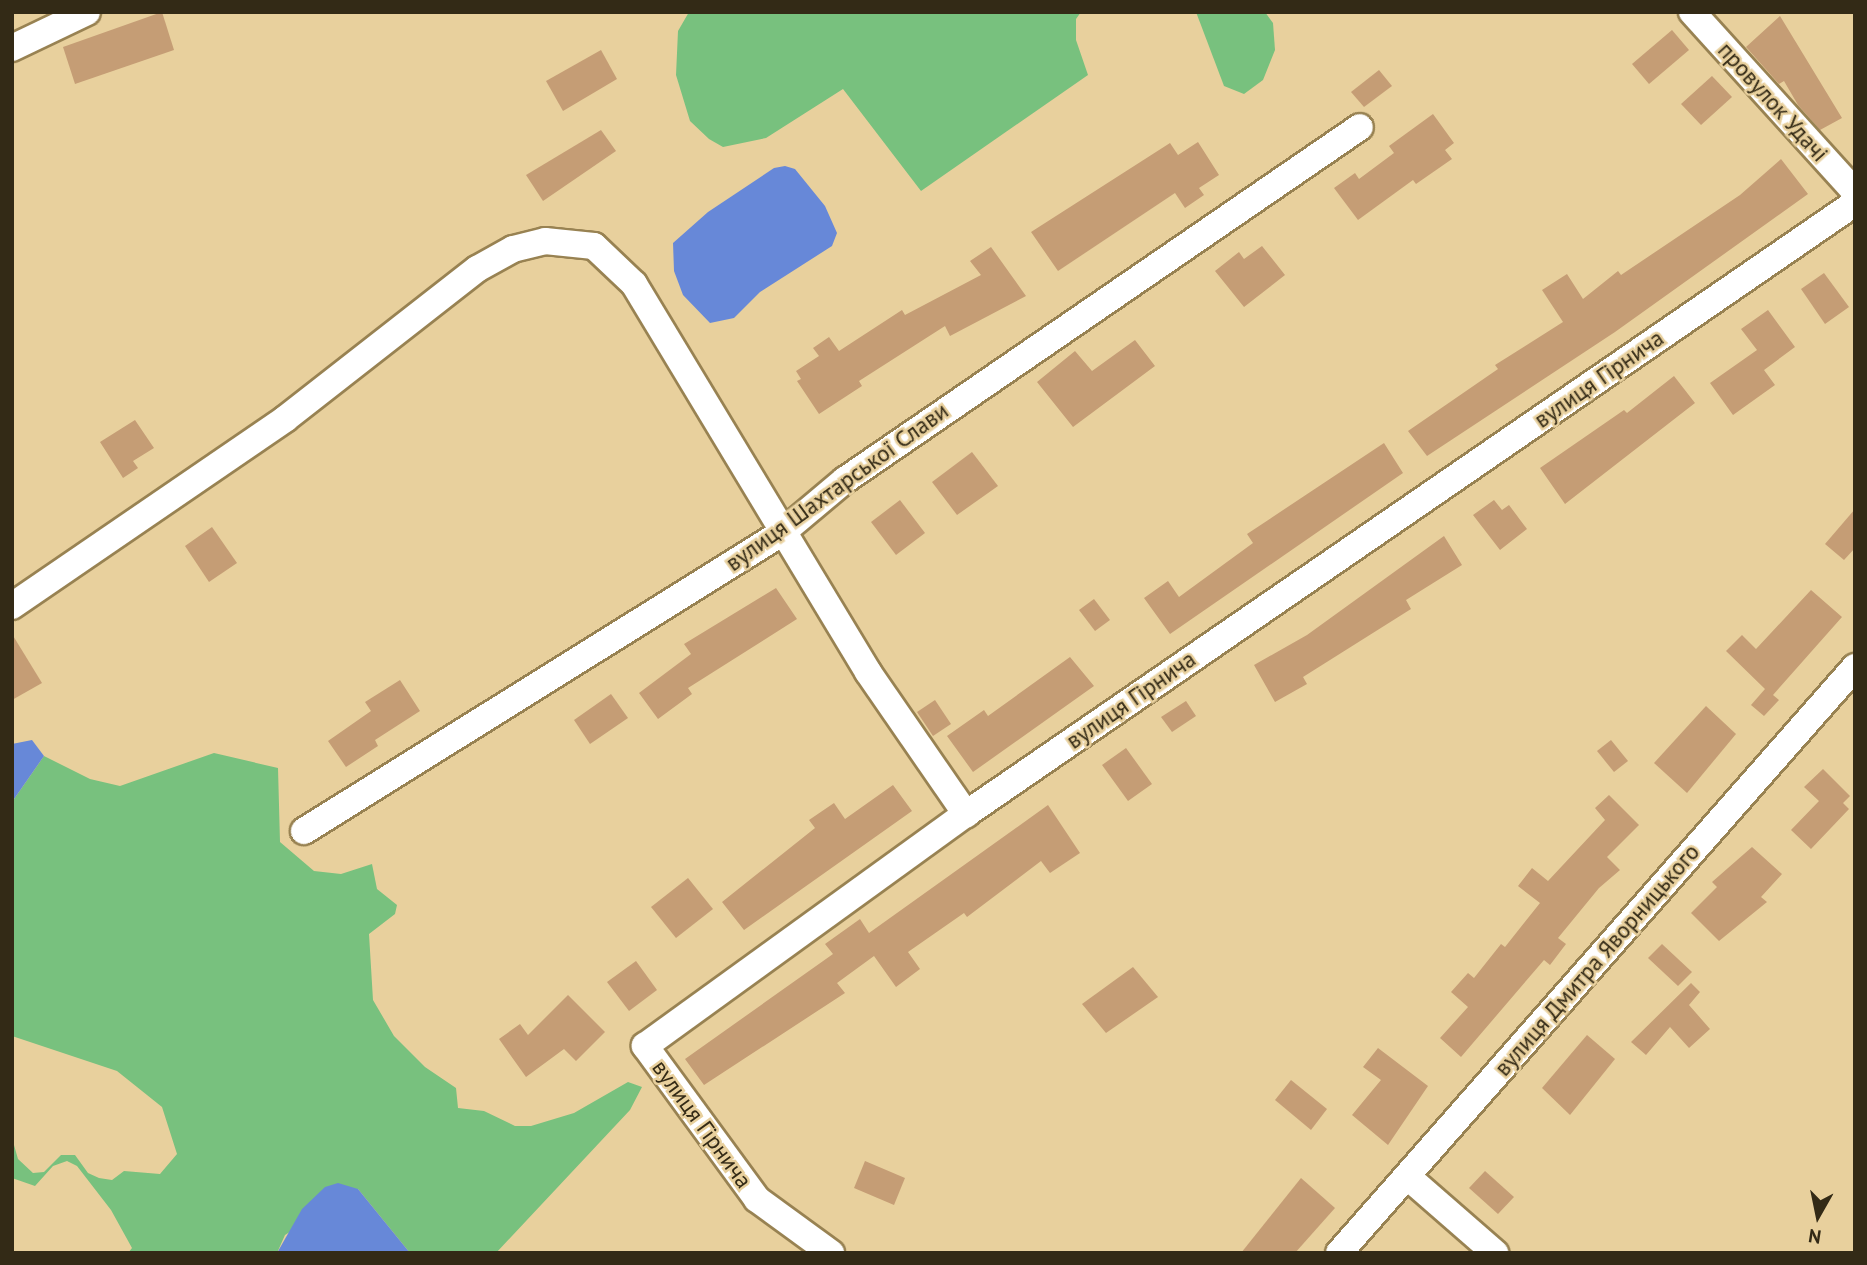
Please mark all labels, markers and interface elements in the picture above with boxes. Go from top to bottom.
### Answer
street label: провулок Удачі [1712,36,1834,168]
street label: вулиця Гірнича [1529,324,1669,434]
street label: вулиця Шахтарської Слави [720,397,954,577]
street label: вулиця Гірнича [1061,645,1201,755]
street label: вулиця Дмитра Яворницького [1489,838,1705,1082]
street label: вулиця Гірнича [646,1055,758,1193]
north arrow [1783,1181,1853,1251]
text: N [1807,1224,1823,1250]

